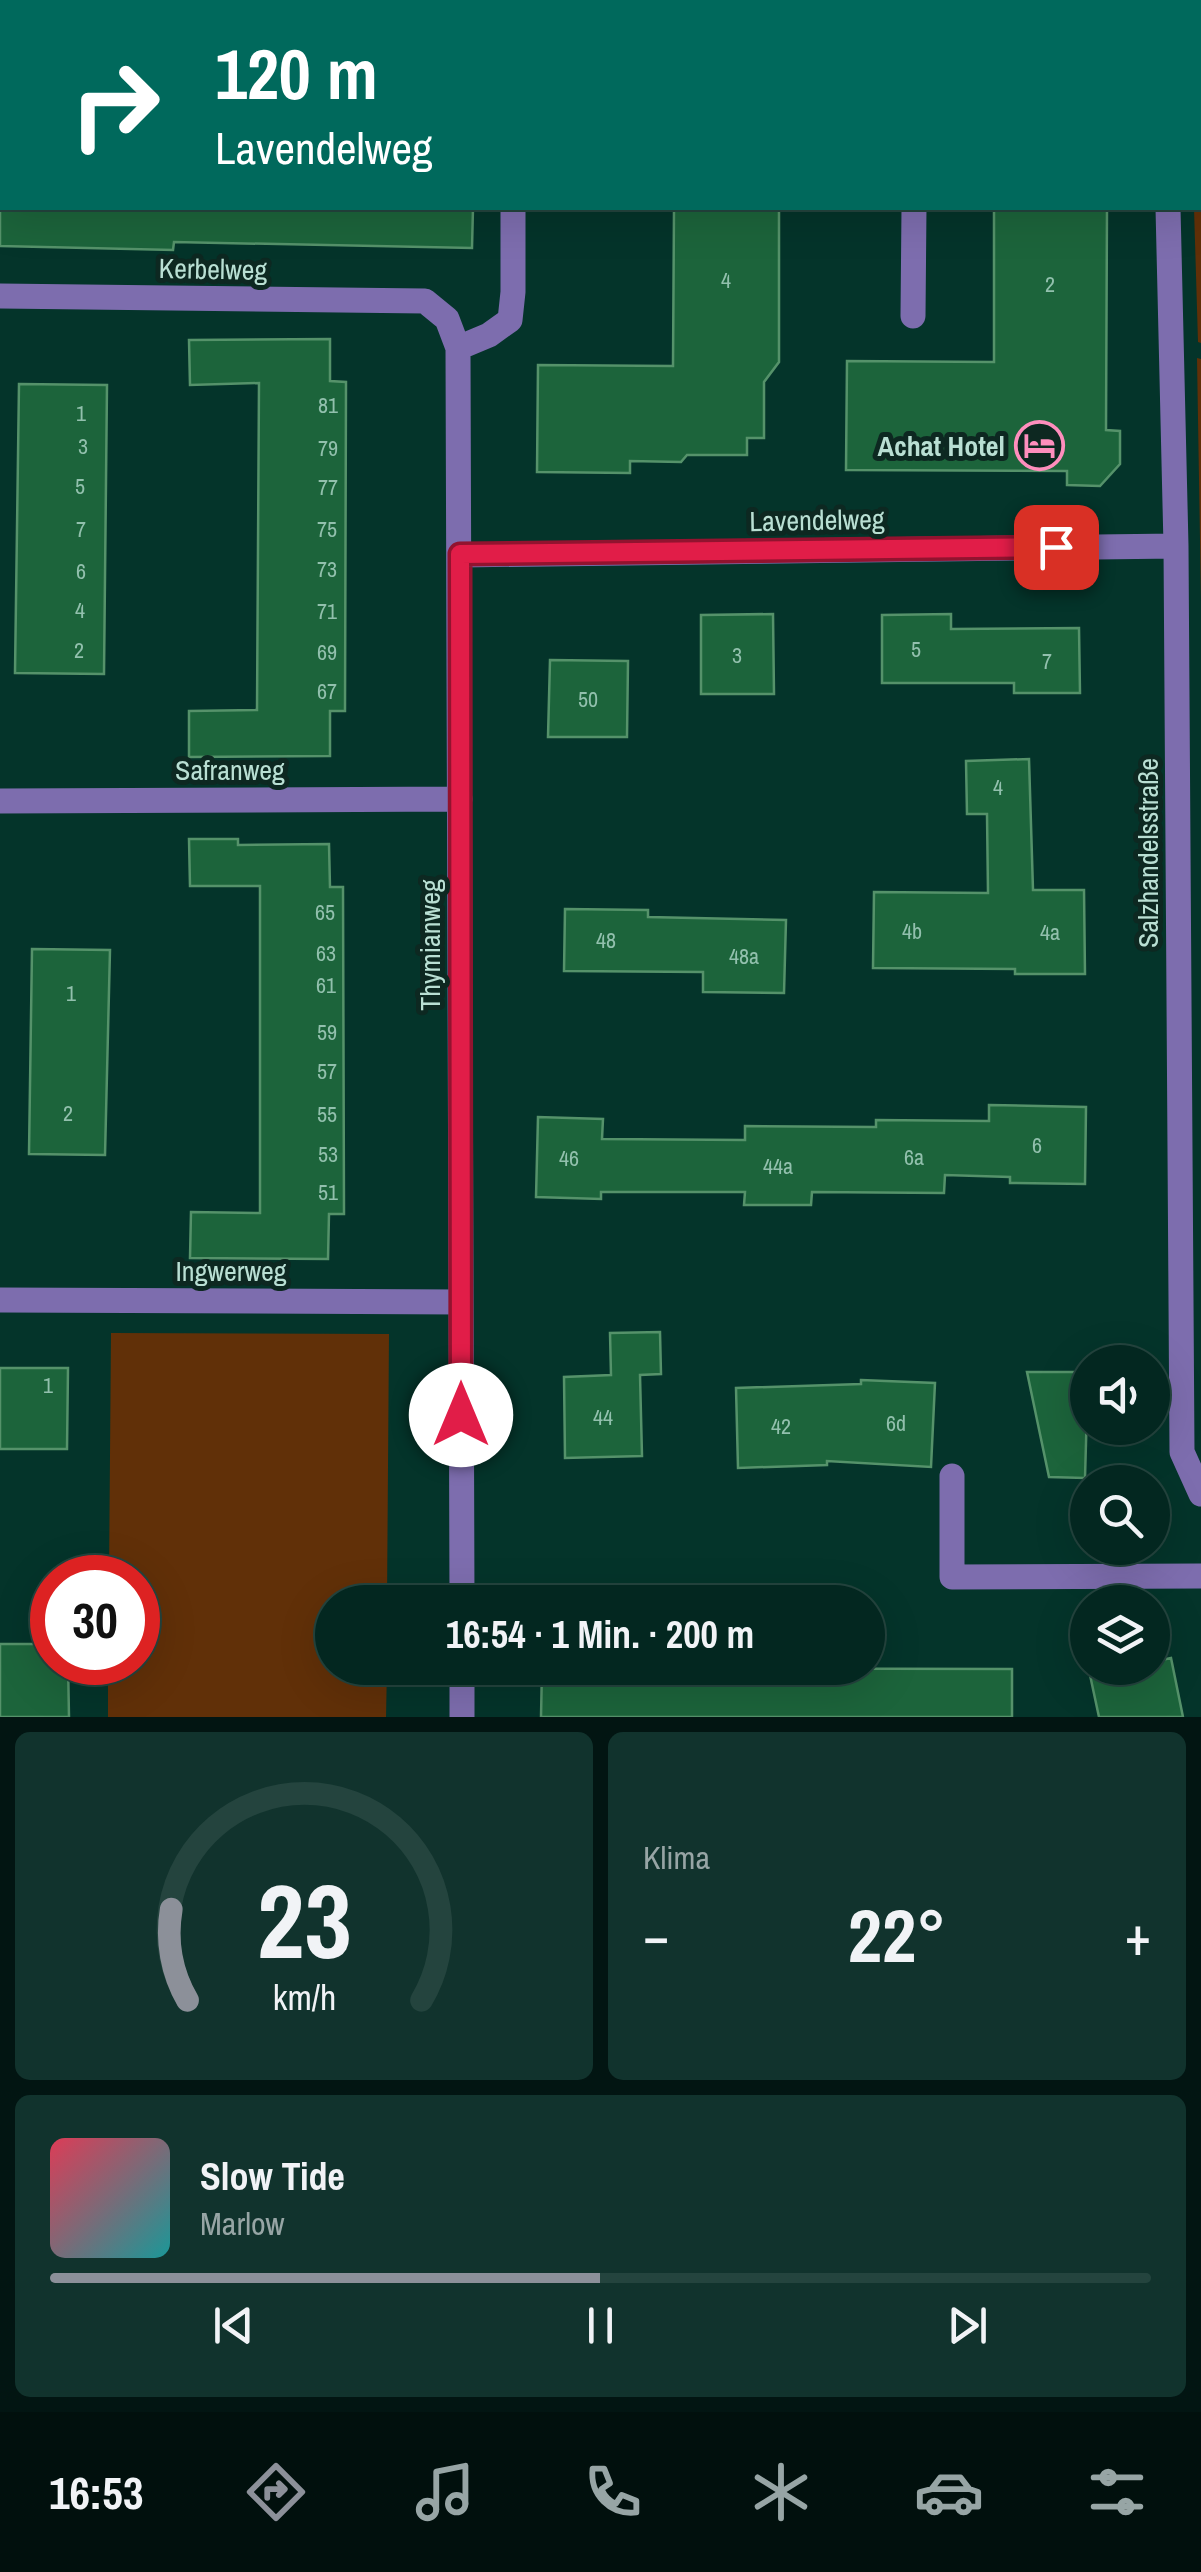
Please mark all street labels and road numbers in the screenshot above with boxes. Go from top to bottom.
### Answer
street label: Kerbelweg [158,249,268,289]
street label: Lavendelweg [749,500,885,540]
street label: Safranweg [175,751,285,789]
street label: Salzhandelsstraße [1129,758,1167,948]
street label: Thymianweg [411,879,449,1011]
street label: Ingwerweg [175,1252,287,1290]

